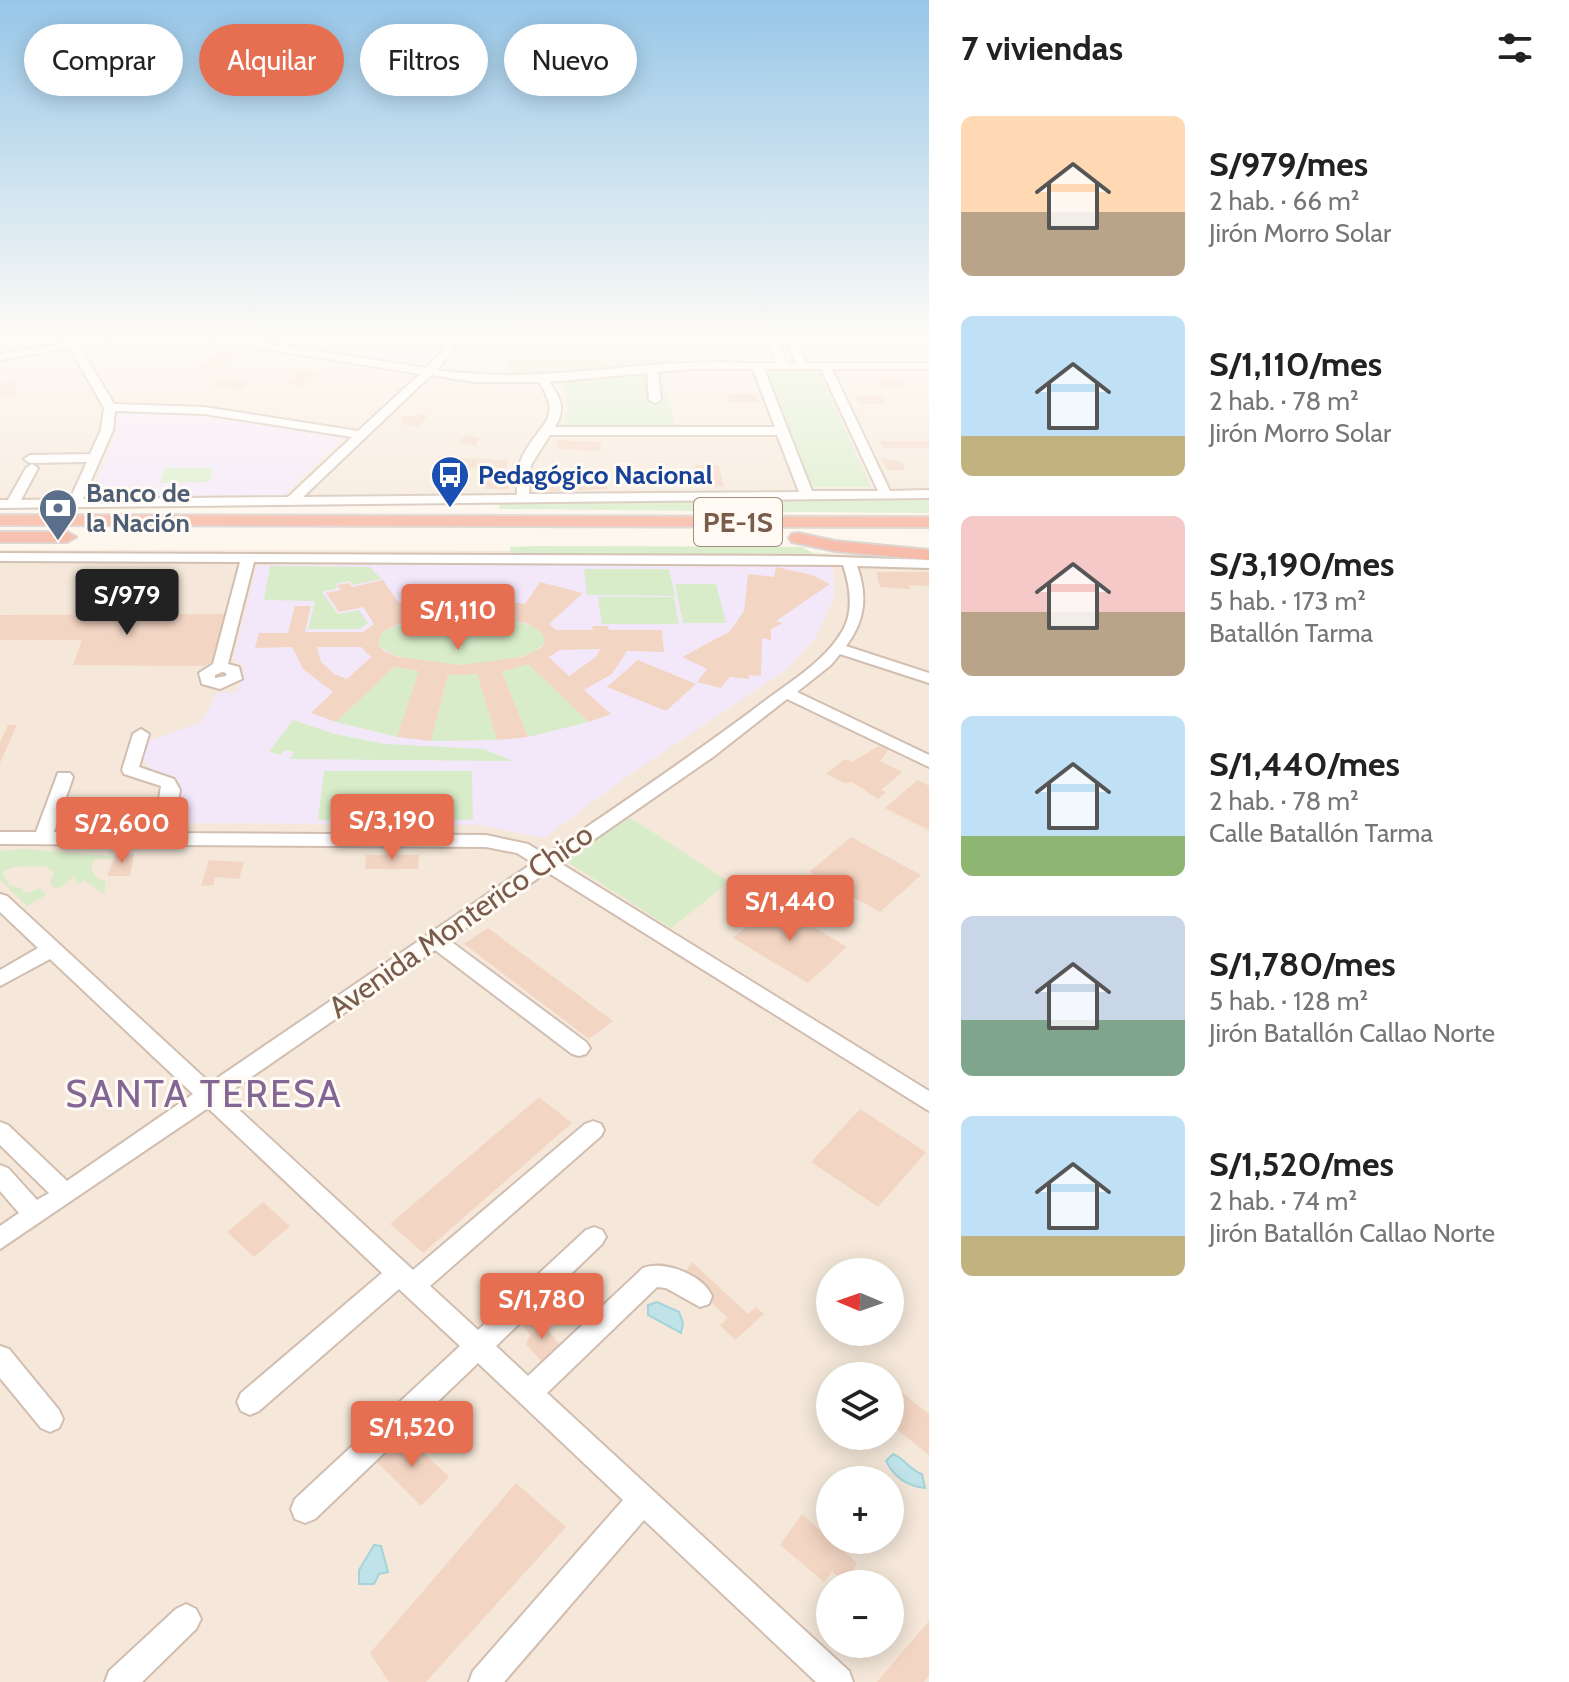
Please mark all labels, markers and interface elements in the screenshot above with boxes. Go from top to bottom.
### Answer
chip: Comprar [24,24,183,96]
chip: Alquilar [199,24,344,96]
chip: Filtros [360,24,488,96]
chip: Nuevo [504,24,637,96]
icon: filters [1493,26,1537,70]
text: 7 viviendas [961,27,1123,69]
text: S/979/mes [1209,143,1368,185]
icon: home [1025,148,1121,244]
text: 2 hab. · 66 m² [1209,185,1359,217]
text: Jirón Morro Solar [1209,217,1391,249]
text: S/1,110/mes [1209,343,1382,385]
icon: home [1025,348,1121,444]
text: 2 hab. · 78 m² [1209,385,1359,417]
text: Jirón Morro Solar [1209,417,1391,449]
bus stop icon: Pedagógico Nacional [429,454,471,509]
place label: Pedagógico Nacional [478,459,713,491]
place label: Banco de la Nación [86,477,190,539]
bank icon: Banco de la Nación [37,487,79,542]
road number: PE-1S [694,498,782,546]
text: S/3,190/mes [1209,543,1395,585]
icon: home [1025,548,1121,644]
pin: S/979 [71,569,183,637]
text: S/979 [94,579,160,611]
pin: S/1,110 [384,584,532,652]
text: 5 hab. · 173 m² [1209,585,1366,617]
text: S/1,110 [419,594,497,626]
text: Batallón Tarma [1209,617,1373,649]
text: S/1,440/mes [1209,743,1400,785]
icon: home [1025,748,1121,844]
text: 2 hab. · 78 m² [1209,785,1359,817]
pin: S/3,190 [318,794,466,862]
pin: S/2,600 [48,797,196,865]
text: S/3,190 [349,804,435,836]
text: S/2,600 [74,807,170,839]
street label: Avenida Monterico Chico [321,815,600,1026]
text: Calle Batallón Tarma [1209,817,1433,849]
pin: S/1,440 [716,875,864,943]
text: S/1,440 [745,885,835,917]
text: S/1,780/mes [1209,943,1396,985]
icon: home [1025,948,1121,1044]
text: 5 hab. · 128 m² [1209,985,1368,1017]
text: Jirón Batallón Callao Norte [1209,1017,1495,1049]
district label: SANTA TERESA [65,1070,343,1117]
text: S/1,520/mes [1209,1143,1394,1185]
icon: home [1025,1148,1121,1244]
text: 2 hab. · 74 m² [1209,1185,1357,1217]
text: Jirón Batallón Callao Norte [1209,1217,1495,1249]
north arrow [816,1258,904,1346]
map controls [816,1258,904,1658]
pin: S/1,780 [468,1273,616,1341]
text: S/1,780 [498,1283,586,1315]
button: layers [816,1362,904,1450]
pin: S/1,520 [338,1401,486,1469]
text: S/1,520 [369,1411,455,1443]
button: + [816,1466,904,1554]
button: − [816,1570,904,1658]

